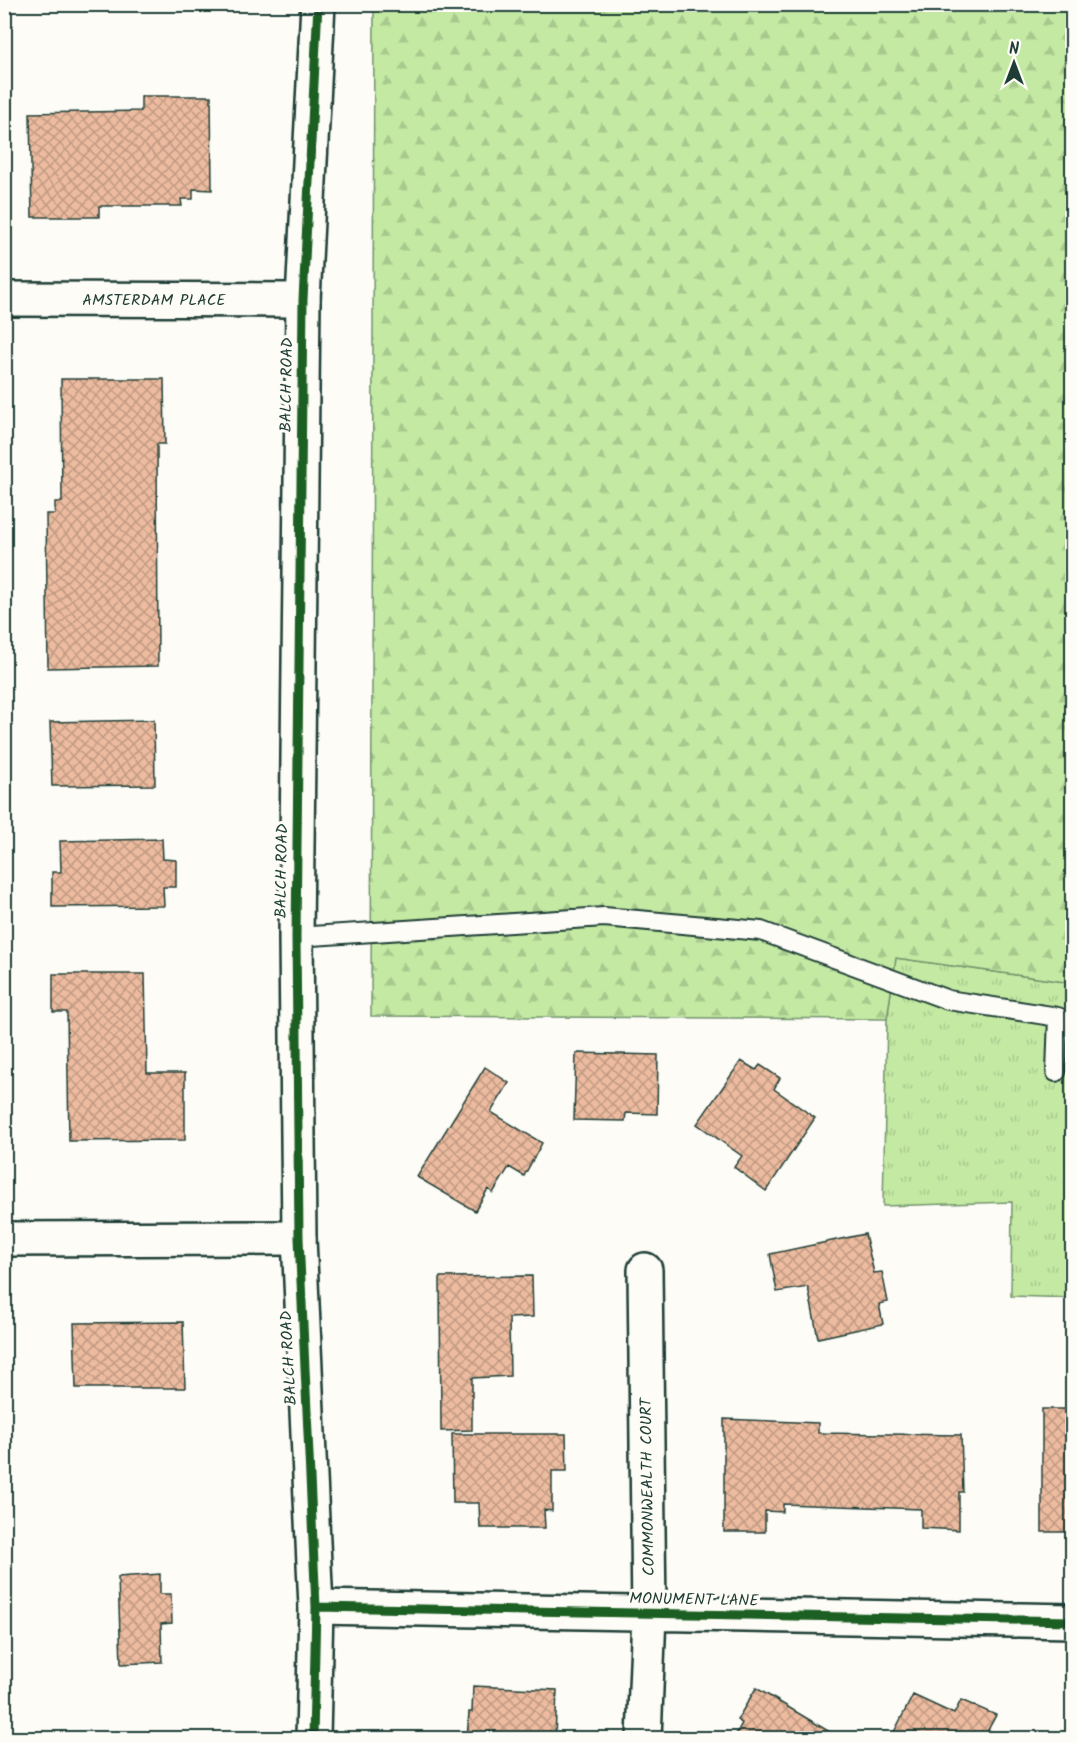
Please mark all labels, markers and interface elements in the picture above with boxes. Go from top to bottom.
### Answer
north arrow [984,33,1044,93]
text: N [1009,37,1019,62]
street label: AMSTERDAM PLACE [82,288,226,313]
street label: BALCH ROAD [274,337,300,433]
street label: BALCH ROAD [269,823,295,919]
street label: BALCH ROAD [274,1310,304,1406]
street label: COMMONWEALTH COURT [634,1396,662,1576]
street label: MONUMENT LANE [629,1586,759,1614]

